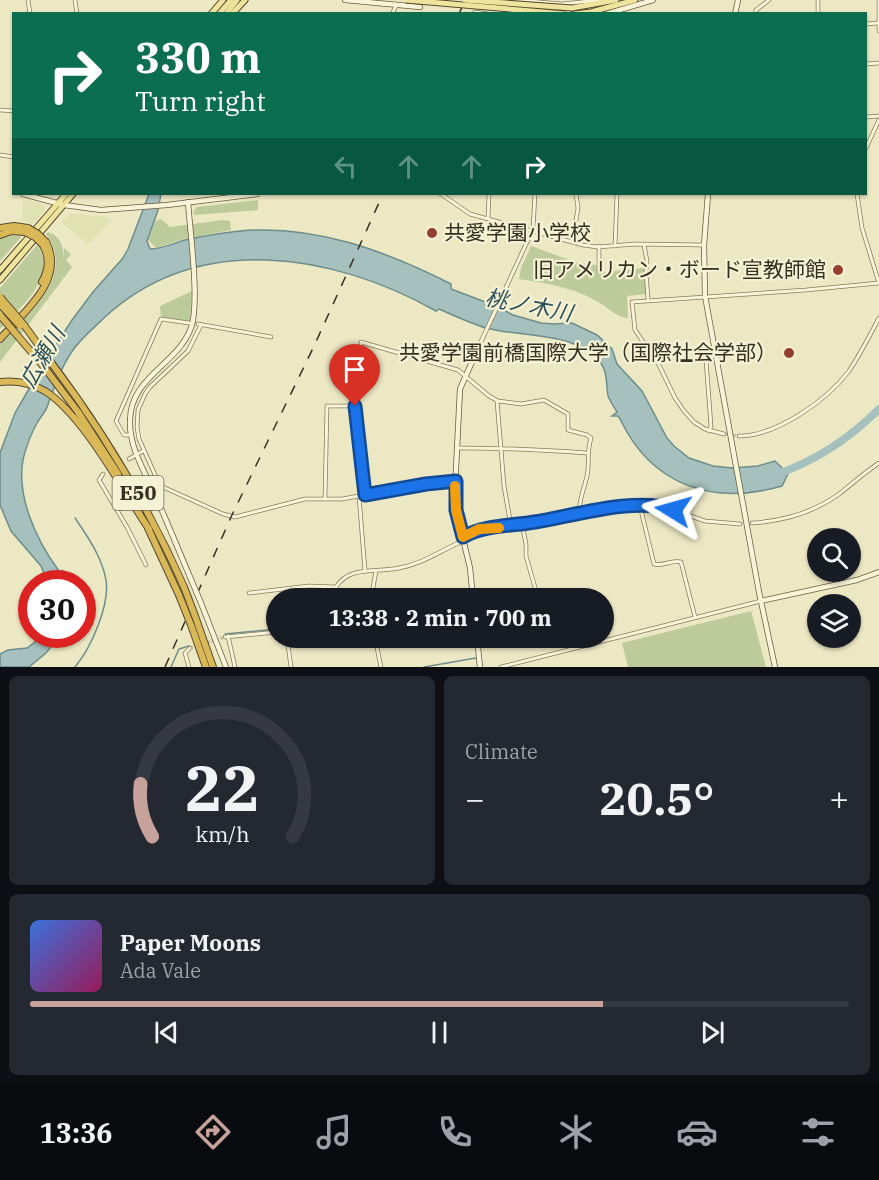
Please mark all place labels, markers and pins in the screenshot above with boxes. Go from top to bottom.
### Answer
place label: 共愛学園小学校 [444,218,591,246]
marker: 共愛学園小学校 [425,226,439,240]
place label: 旧アメリカン・ボード宣教師館 [533,255,826,283]
marker: 旧アメリカン・ボード宣教師館 [831,263,845,277]
place label: 共愛学園前橋国際大学（国際社会学部） [399,338,777,366]
pin [329,344,380,406]
marker: 共愛学園前橋国際大学（国際社会学部） [782,346,796,360]

